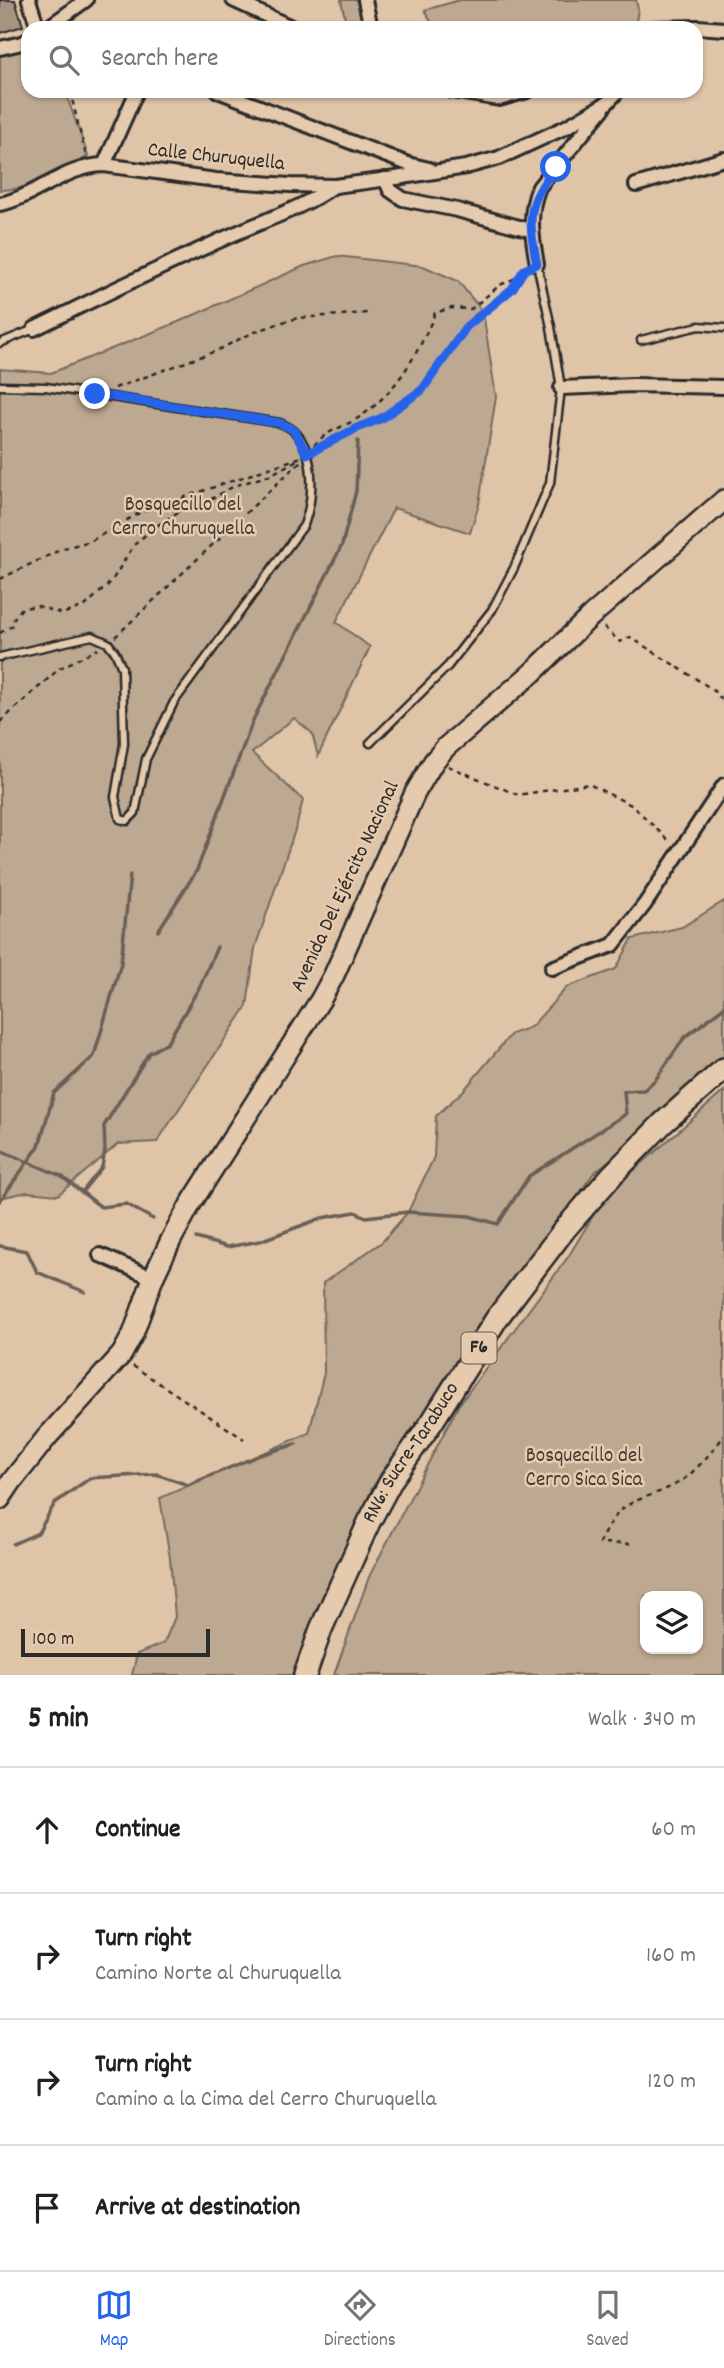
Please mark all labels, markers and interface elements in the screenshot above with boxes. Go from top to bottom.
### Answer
search box [21,21,703,98]
icon: search [45,41,83,79]
text: Search here [101,41,219,78]
street label: Calle Churuquella [146,136,287,180]
route start [540,151,571,182]
route end [79,378,110,409]
park label: Bosquecillo del Cerro Churuquella [112,491,256,545]
street label: Avenida Del Ejército Nacional [284,776,408,998]
road number: F6 [462,1332,496,1364]
street label: RN6: Sucre-Tarabuco [356,1377,468,1529]
park label: Bosquecillo del Cerro Sica Sica [526,1442,644,1496]
map controls [640,1591,703,1654]
button: layers [640,1591,703,1654]
scale bar [21,1626,210,1658]
text: 100 m [32,1627,74,1654]
text: 5 min [28,1699,89,1742]
text: Walk · 340 m [588,1704,696,1737]
icon: ahead [28,1811,66,1849]
text: Continue [95,1812,180,1849]
text: 60 m [651,1814,696,1847]
text: Turn right [95,1921,192,1958]
icon: right [28,1937,66,1975]
text: 160 m [646,1940,696,1973]
text: Camino Norte al Churuquella [95,1958,341,1991]
text: Turn right [95,2047,192,2084]
icon: right [28,2063,66,2101]
text: 120 m [647,2066,696,2099]
text: Camino a la Cima del Cerro Churuquella [95,2084,436,2117]
icon: arrive [28,2189,66,2227]
text: Arrive at destination [95,2190,300,2227]
tab: Map [95,2286,133,2355]
tab: Directions [324,2286,396,2355]
tab: Saved [586,2286,629,2355]

